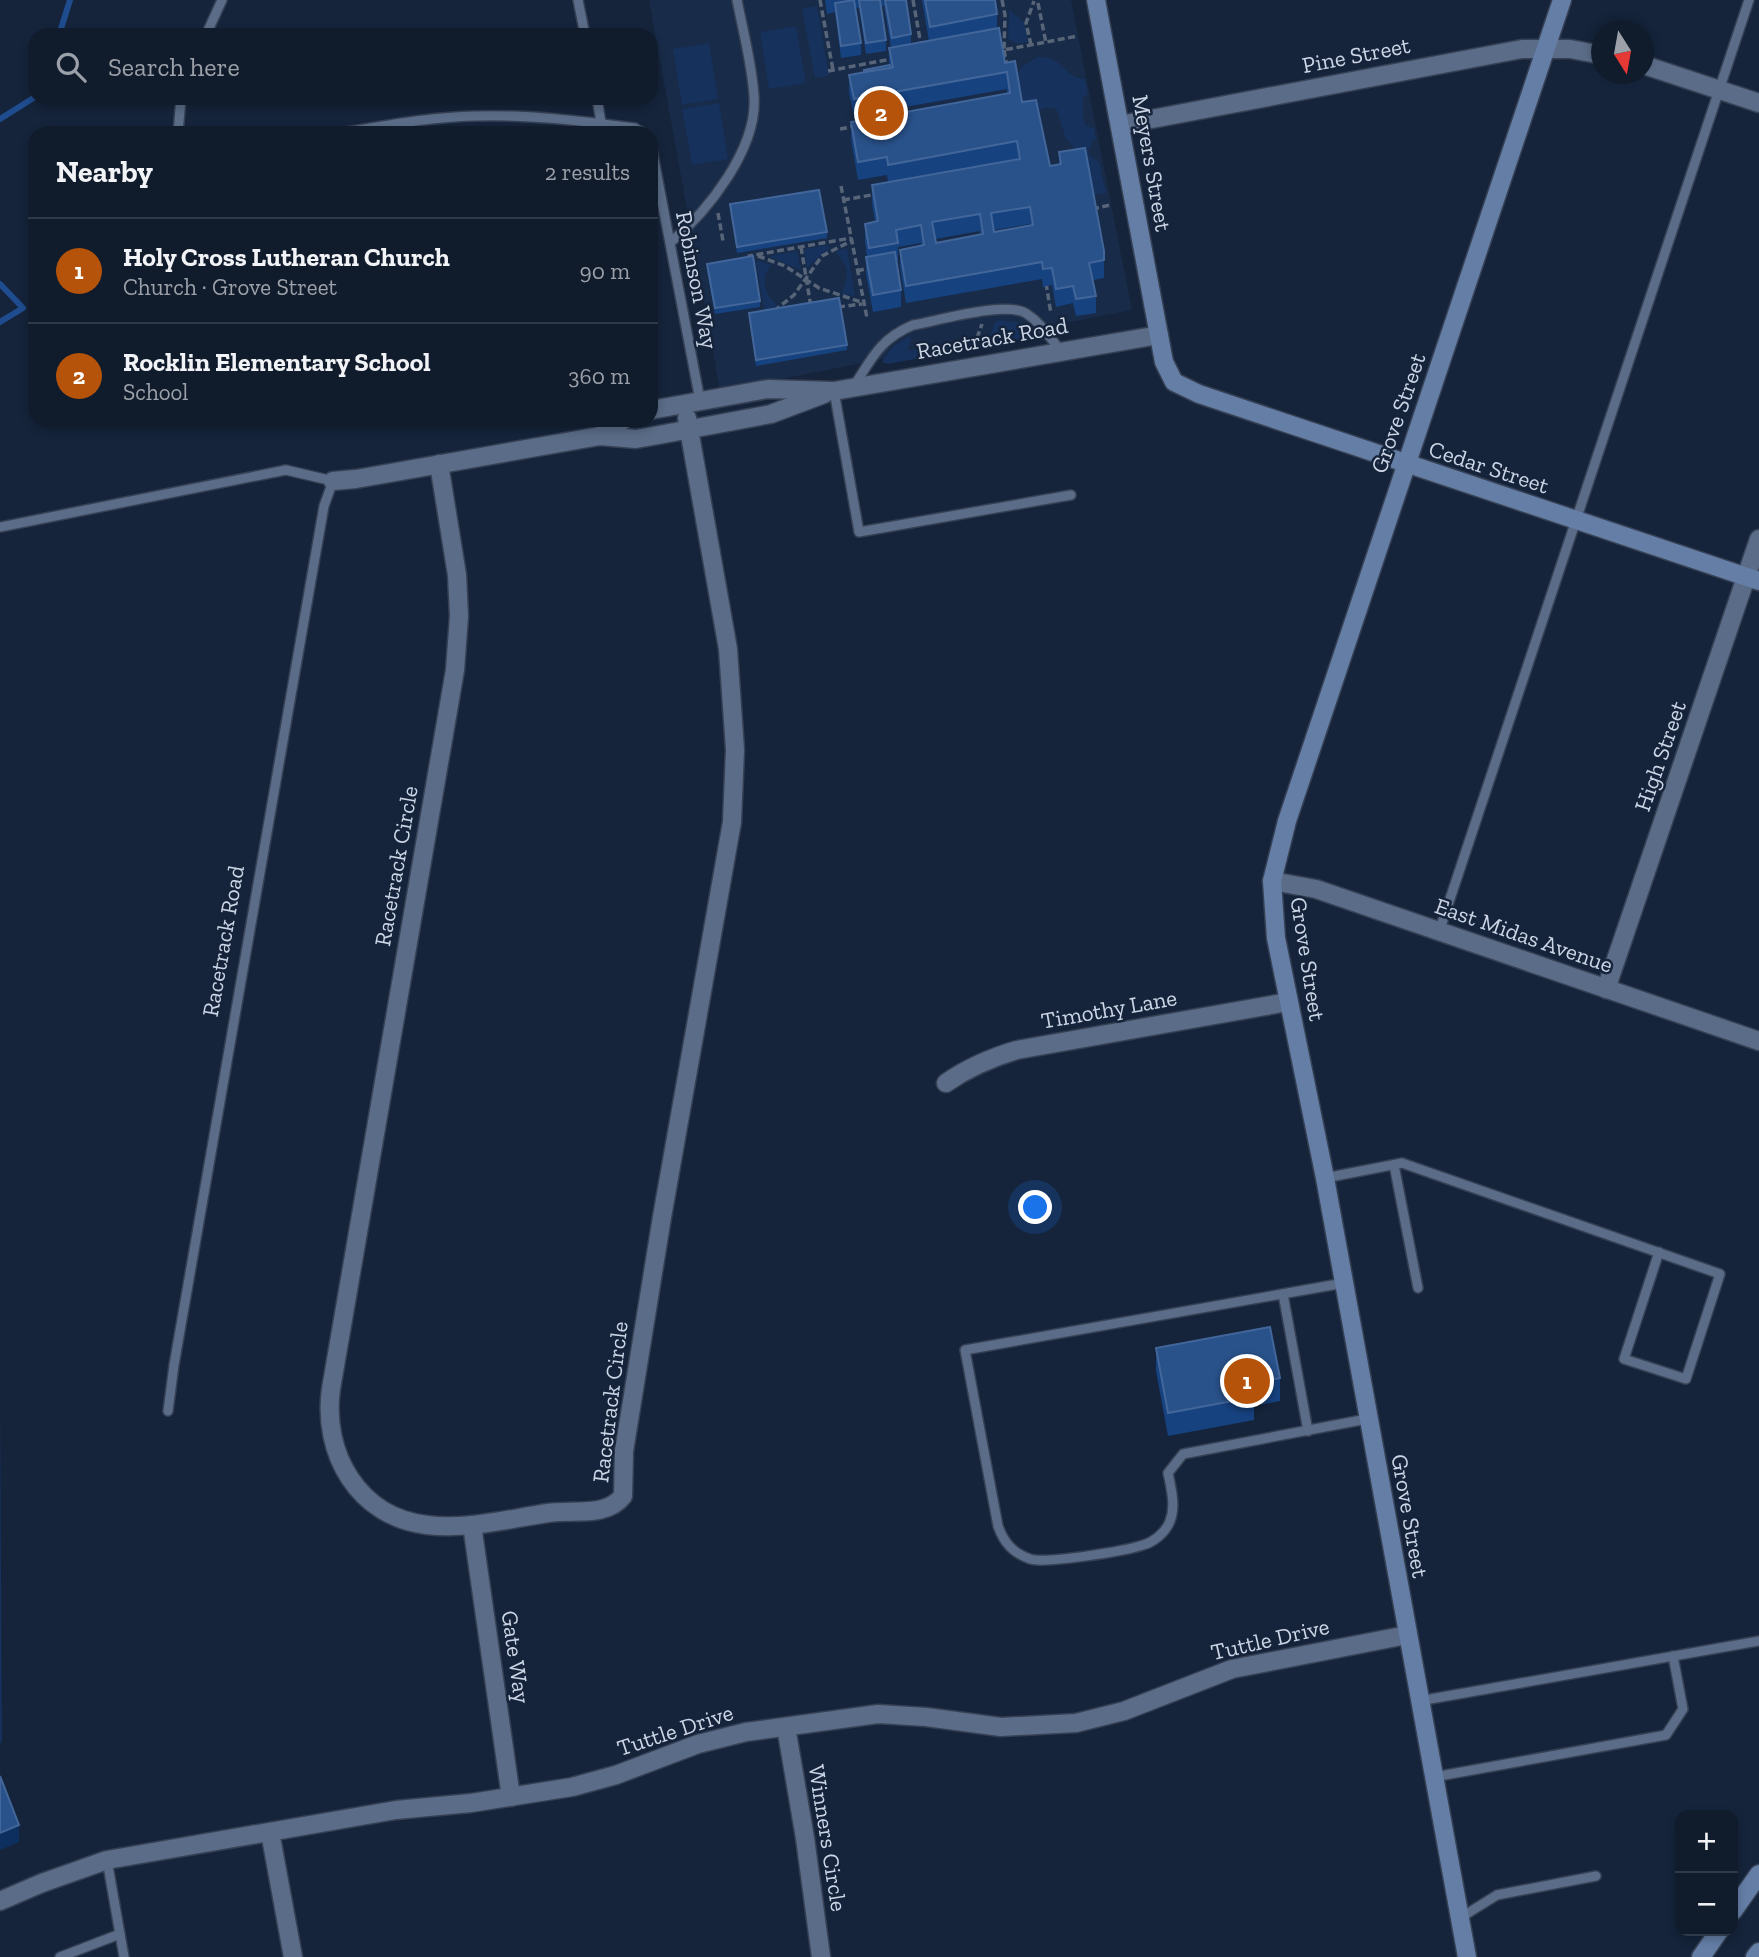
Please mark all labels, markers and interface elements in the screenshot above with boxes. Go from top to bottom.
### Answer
north arrow [1591,21,1654,84]
search box [28,28,658,105]
street label: Pine Street [1300,31,1413,79]
icon: search [52,48,90,86]
text: Search here [108,51,240,83]
pin: 2 [858,87,904,139]
street label: Meyers Street [1126,93,1178,234]
text: Nearby [56,154,153,190]
text: 2 results [545,158,630,186]
street label: Robinson Way [670,209,724,352]
text: Holy Cross Lutheran Church [123,241,450,273]
text: 1 [74,257,84,285]
text: 90 m [579,257,630,285]
text: Church · Grove Street [123,273,337,301]
street label: Racetrack Road [914,311,1070,365]
text: Rocklin Elementary School [123,346,431,378]
street label: Grove Street [1364,349,1432,477]
text: 2 [73,362,85,390]
text: 360 m [568,362,630,390]
text: School [123,378,188,406]
street label: Cedar Street [1425,434,1553,500]
street label: High Street [1628,697,1692,815]
street label: Racetrack Circle [368,784,424,948]
street label: Racetrack Road [196,863,250,1019]
street label: East Midas Avenue [1431,891,1617,979]
street label: Grove Street [1284,895,1332,1023]
street label: Timothy Lane [1039,983,1179,1035]
your location [1018,1190,1052,1224]
street label: Racetrack Circle [586,1320,634,1484]
pin: 1 [1224,1355,1270,1407]
street label: Grove Street [1385,1452,1435,1580]
street label: Gate Way [496,1609,536,1706]
street label: Tuttle Drive [1208,1612,1332,1666]
street label: Tuttle Drive [613,1698,737,1762]
street label: Winners Circle [803,1763,853,1913]
map controls [1675,1810,1738,1936]
button: + [1675,1810,1738,1873]
button: − [1675,1873,1738,1936]

